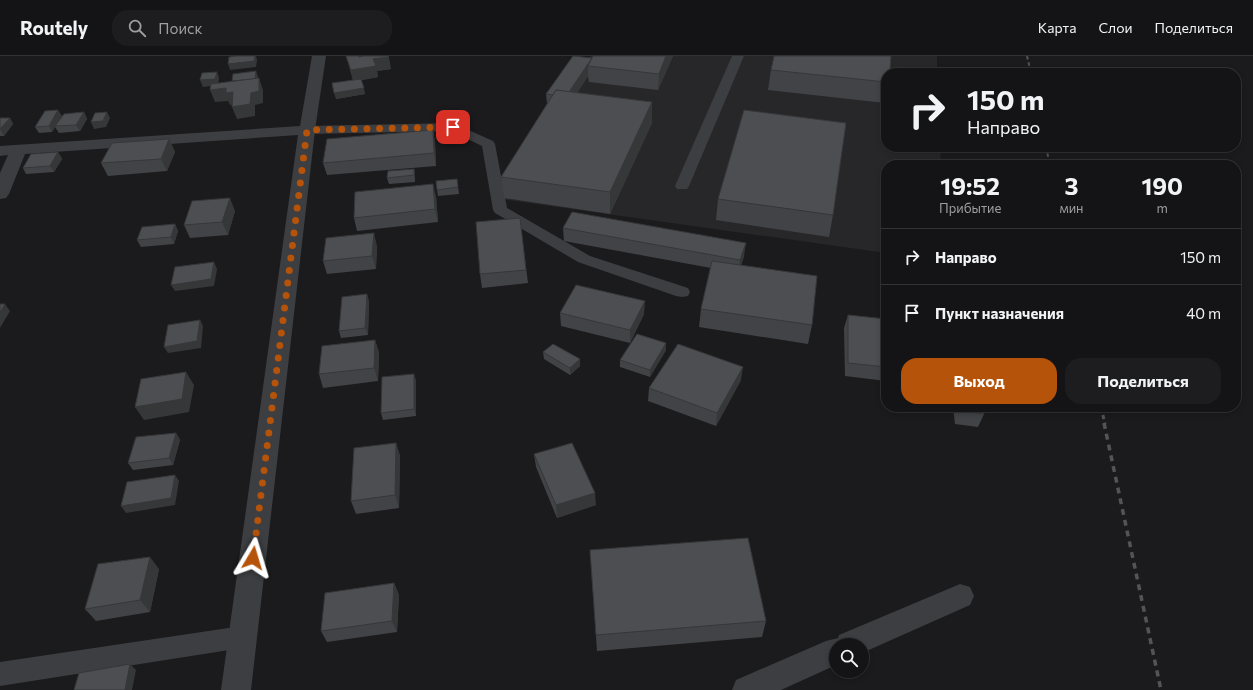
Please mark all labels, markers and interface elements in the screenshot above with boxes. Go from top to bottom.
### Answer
search box [112,10,392,46]
text: Routely [20,16,88,39]
icon: search [126,17,148,39]
text: Поиск [158,19,202,37]
text: Карта [1038,19,1076,36]
text: Слои [1098,19,1133,36]
text: Поделиться [1155,19,1233,36]
text: 150 m [967,82,1044,116]
icon: right [901,84,953,136]
pin [436,110,470,144]
icon: arrive [442,116,464,138]
text: Направо [967,116,1040,138]
text: 19:52 [940,171,1000,200]
text: 3 [1064,171,1078,200]
text: 190 [1141,171,1183,200]
text: Прибытие [939,200,1001,216]
text: мин [1059,200,1084,216]
text: m [1157,200,1168,216]
icon: right [901,246,923,268]
text: Направо [935,248,997,266]
text: 150 m [1180,248,1221,266]
icon: arrive [901,302,923,324]
text: Пункт назначения [935,304,1064,322]
text: 40 m [1186,304,1221,322]
button: Выход [901,358,1057,404]
button: Поделиться [1065,358,1221,404]
position arrow [232,537,274,579]
map controls [829,638,869,678]
button: search [829,638,869,678]

